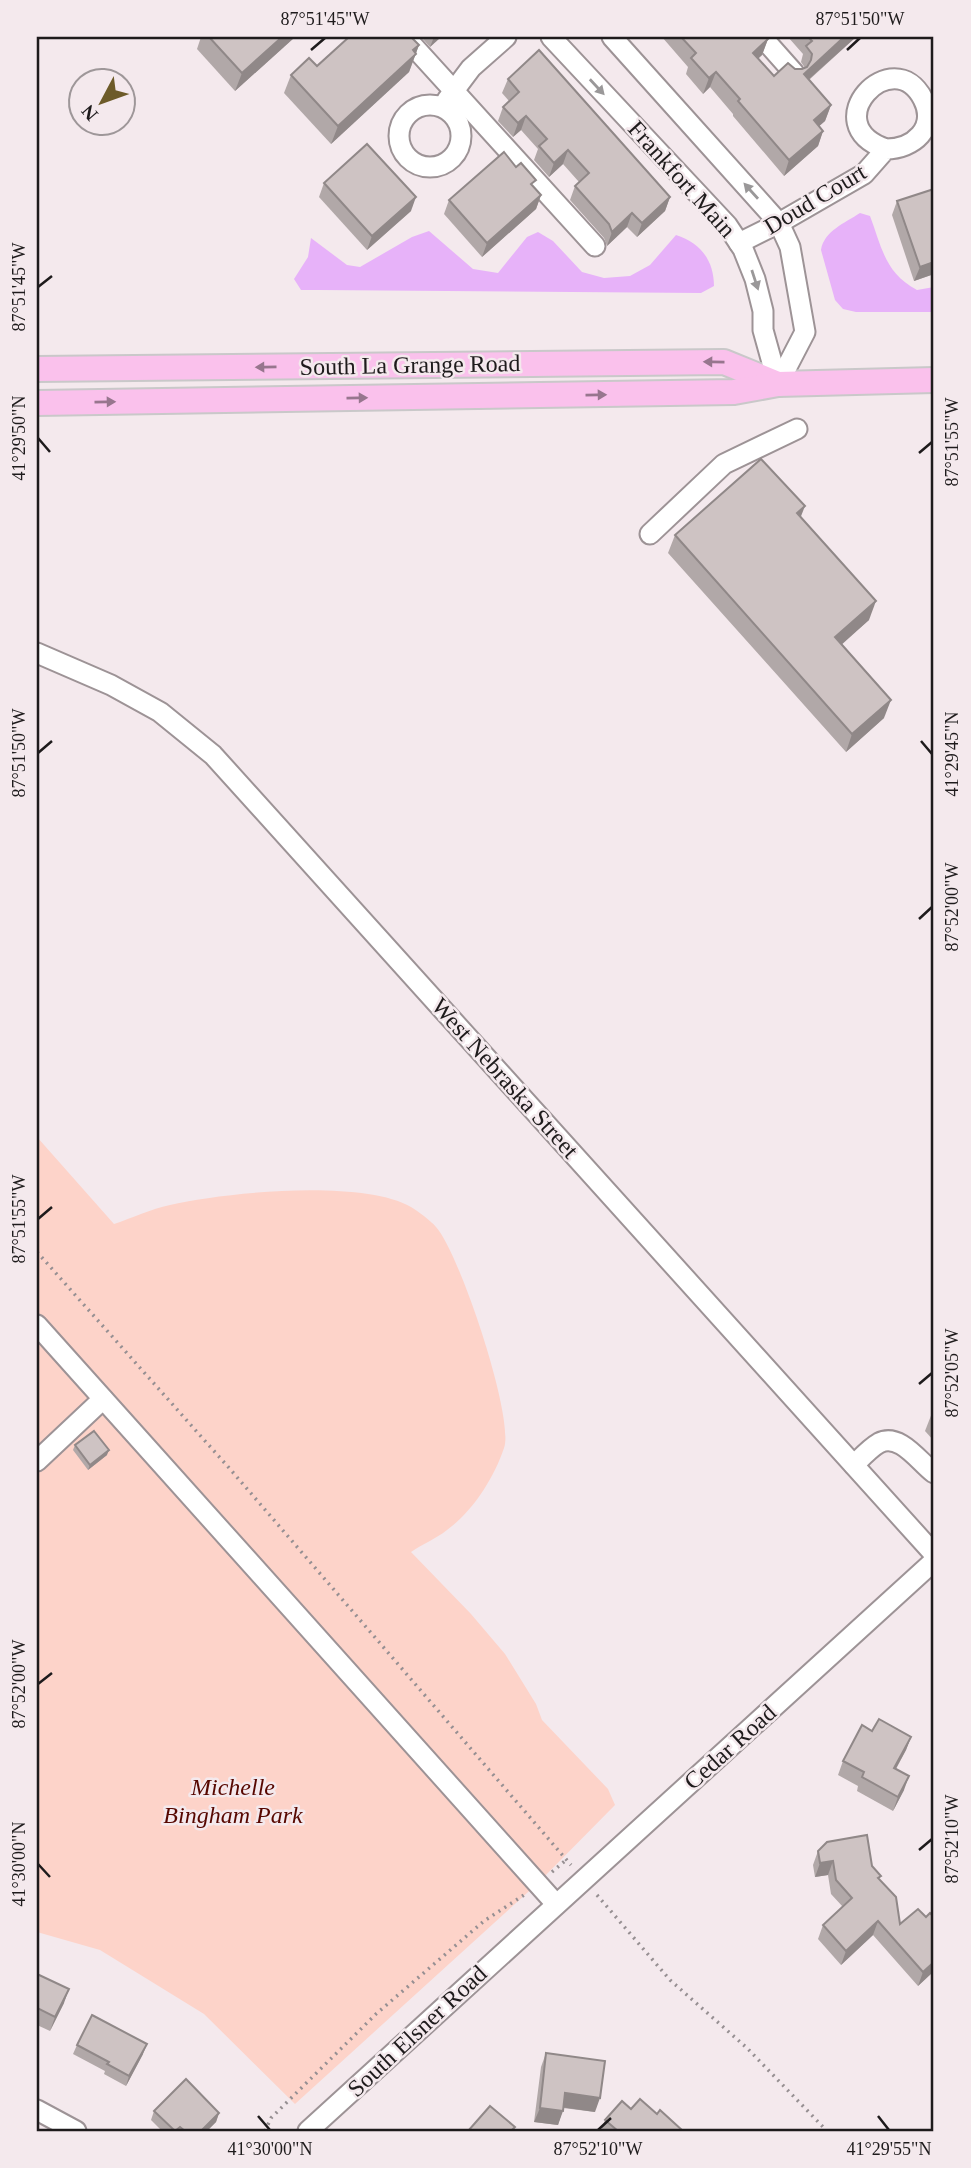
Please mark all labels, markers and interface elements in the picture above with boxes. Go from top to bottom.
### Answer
text: 87°51'45"W [281,9,369,29]
text: 87°51'50"W [816,9,904,29]
north arrow [66,66,136,136]
one-way arrow [589,78,605,95]
text: N [77,101,102,125]
street label: Frankfort Main [623,116,741,242]
street label: Doud Court [759,158,871,240]
one-way arrow [743,183,759,200]
text: 87°51'45"W [9,243,29,331]
one-way arrow [750,270,760,291]
street label: South La Grange Road [299,350,521,380]
one-way arrow [703,356,725,368]
one-way arrow [255,361,277,372]
one-way arrow [585,389,607,400]
one-way arrow [346,392,368,404]
text: 41°29'50"N [9,396,29,480]
one-way arrow [94,396,116,408]
text: 87°51'55"W [942,398,962,486]
text: 87°51'50"W [9,709,29,797]
text: 41°29'45"N [942,712,962,796]
text: 87°52'00"W [942,863,962,951]
street label: West Nebraska Street [426,993,584,1163]
text: 87°51'55"W [9,1175,29,1263]
text: 87°52'05"W [942,1329,962,1417]
text: 87°52'00"W [9,1640,29,1728]
street label: Cedar Road [679,1699,781,1795]
park label: Michelle Bingham Park [163,1774,303,1828]
text: 87°52'10"W [942,1795,962,1883]
text: 41°30'00"N [9,1822,29,1906]
street label: South Elsner Road [342,1960,492,2102]
text: 41°30'00"N [228,2139,312,2159]
text: 87°52'10"W [554,2139,642,2159]
text: 41°29'55"N [847,2139,931,2159]

